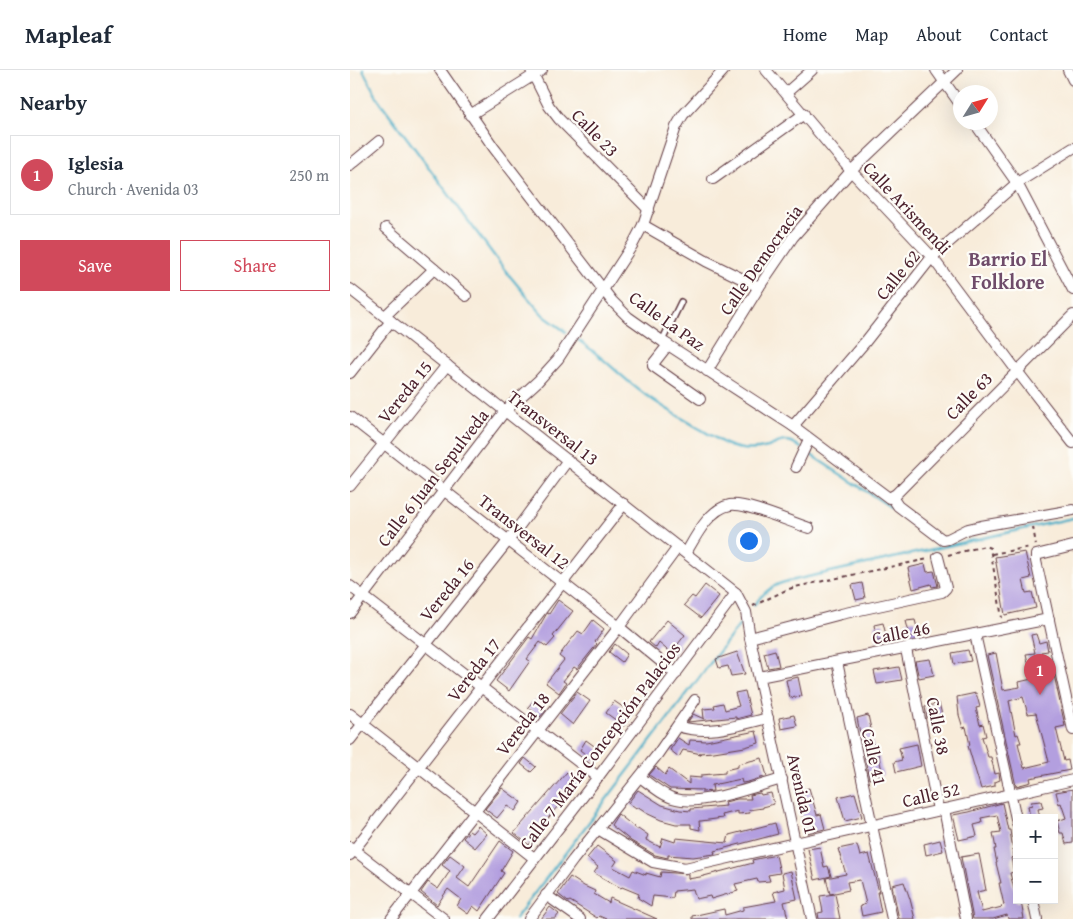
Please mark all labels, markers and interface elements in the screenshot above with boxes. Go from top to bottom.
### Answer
text: Mapleaf [25,17,112,52]
text: Home [783,21,827,48]
text: Map [855,21,888,48]
text: About [916,21,962,48]
text: Contact [990,21,1048,48]
north arrow [953,85,998,130]
text: Nearby [20,87,87,118]
street label: Calle 23 [565,102,625,163]
text: Iglesia [68,149,123,177]
street label: Calle Arismendi [857,155,958,260]
text: 1 [33,163,41,187]
text: 250 m [289,163,329,187]
text: Church · Avenida 03 [68,177,199,201]
street label: Calle Democracia [712,199,809,320]
button: Save [20,240,170,291]
button: Share [180,240,330,291]
street label: Calle 62 [869,244,926,306]
district label: Barrio El Folklore [968,244,1048,296]
street label: Calle La Paz [624,284,711,357]
street label: Vereda 15 [371,354,438,429]
street label: Calle 63 [939,365,999,426]
street label: Transversal 13 [502,383,605,472]
street label: Calle 6 Juan Sepulveda [370,403,495,552]
street label: Transversal 12 [473,487,576,576]
your location [736,528,762,554]
street label: Vereda 16 [413,552,480,627]
street label: Calle 46 [870,614,932,651]
street label: Vereda 17 [440,632,507,707]
street label: Calle 7 María Concepción Palacios [512,636,687,855]
pin: 1 [1024,654,1056,695]
street label: Vereda 18 [489,686,556,761]
street label: Calle 38 [920,695,957,757]
street label: Calle 41 [855,726,894,788]
street label: Avenida 01 [780,751,825,837]
street label: Calle 52 [900,775,962,814]
map controls [1013,814,1058,904]
button: + [1013,814,1058,859]
button: − [1013,859,1058,904]

